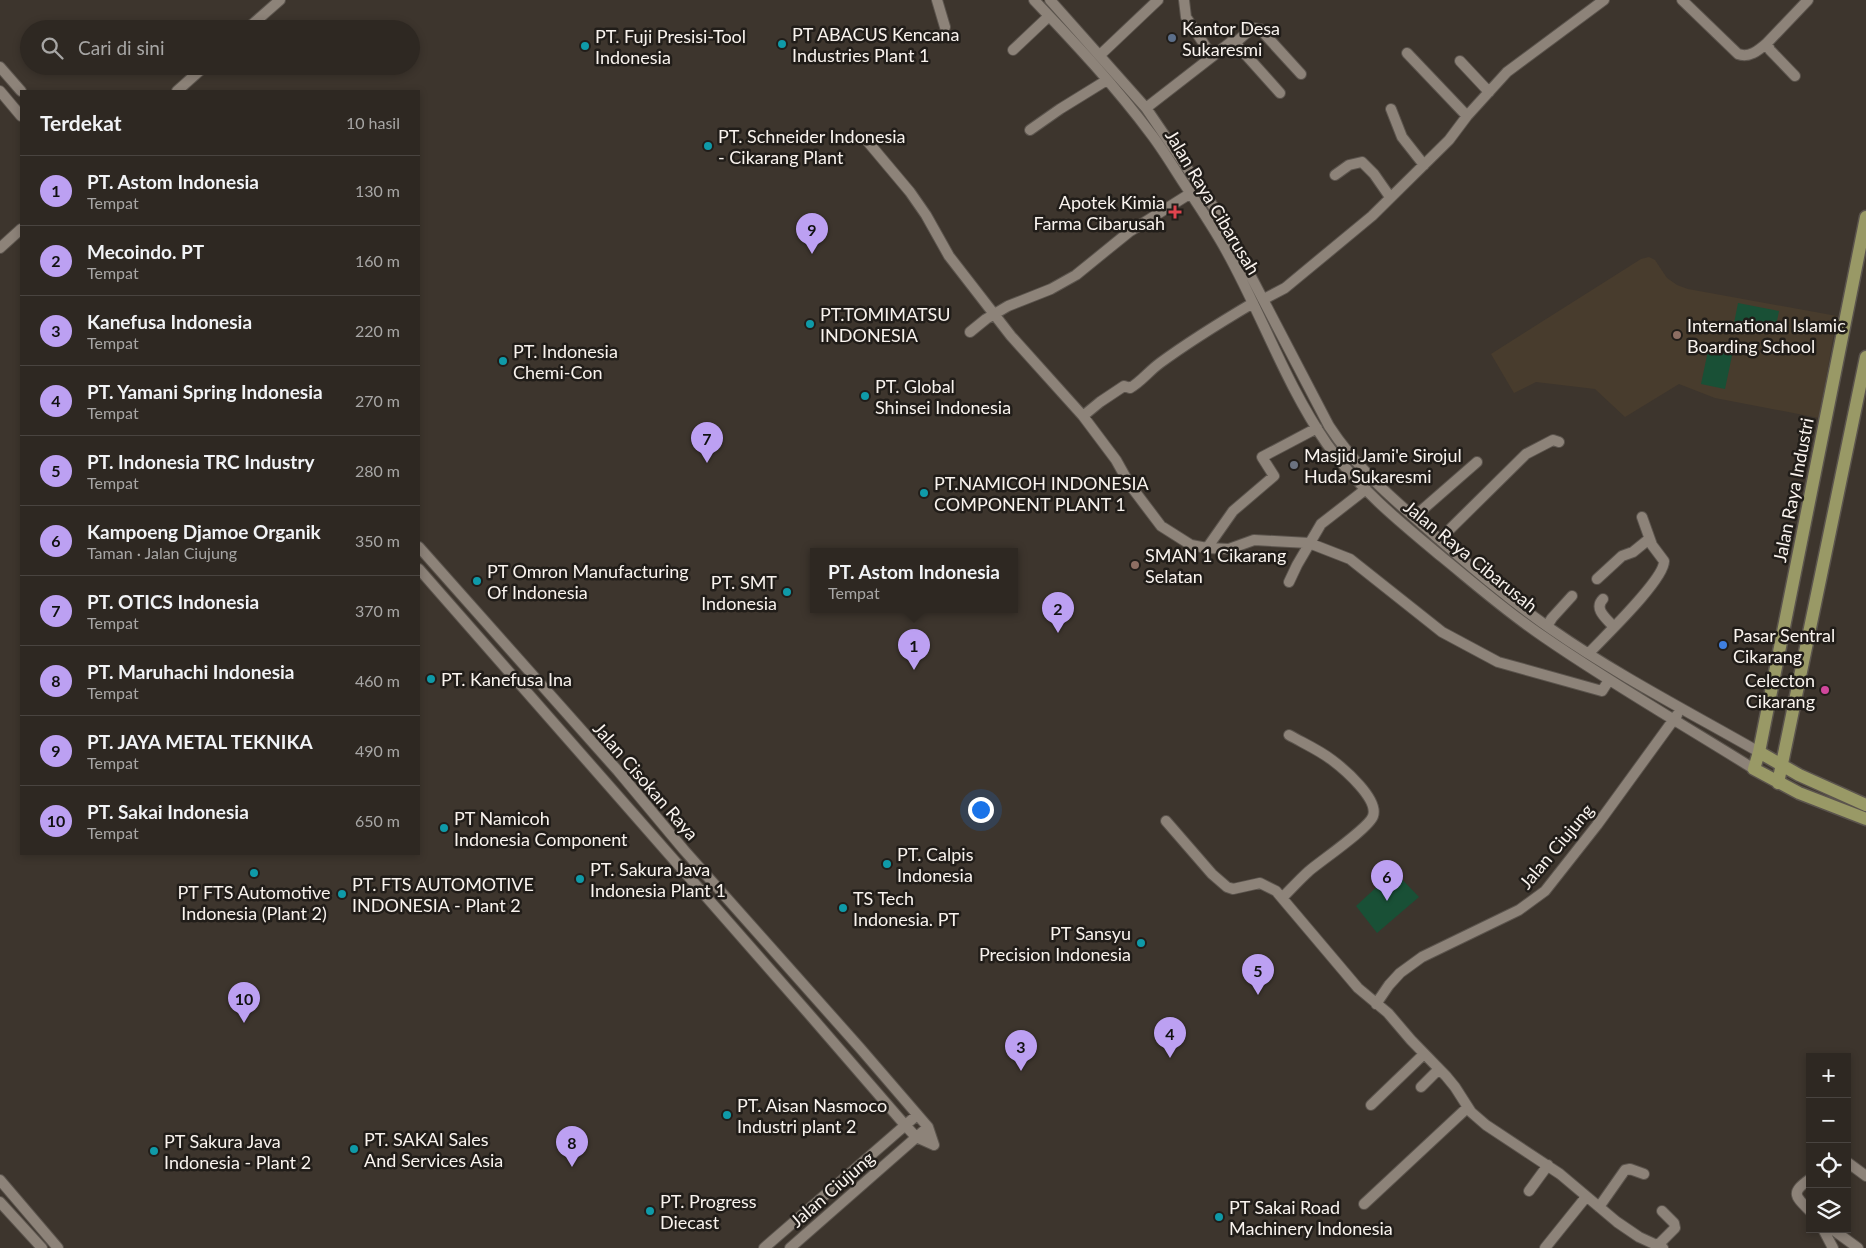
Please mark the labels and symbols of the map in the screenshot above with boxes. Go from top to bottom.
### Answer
place label: Kantor Desa Sukaresmi [1182,17,1280,60]
place label: PT ABACUS Kencana Industries Plant 1 [792,23,959,66]
place label: PT. Fuji Presisi-Tool Indonesia [595,25,746,68]
marker: Kantor Desa Sukaresmi [1166,32,1178,44]
marker: PT ABACUS Kencana Industries Plant 1 [776,38,788,50]
marker: PT. Fuji Presisi-Tool Indonesia [579,40,591,52]
place label: PT. Schneider Indonesia - Cikarang Plant [718,125,905,168]
street label: Jalan Raya Cibarusah [1161,125,1265,279]
marker: PT. Schneider Indonesia - Cikarang Plant [702,140,714,152]
place label: Apotek Kimia Farma Cibarusah [1034,191,1165,234]
marker: Apotek Kimia Farma Cibarusah [1169,206,1181,218]
pin: 9 [796,213,828,254]
place label: PT.TOMIMATSU INDONESIA [820,303,951,346]
place label: International Islamic Boarding School [1687,314,1846,357]
marker: PT.TOMIMATSU INDONESIA [804,318,816,330]
marker: International Islamic Boarding School [1671,329,1683,341]
place label: PT. Indonesia Chemi-Con [513,340,618,383]
marker: PT. Indonesia Chemi-Con [497,355,509,367]
place label: PT. Global Shinsei Indonesia [875,375,1011,418]
marker: PT. Global Shinsei Indonesia [859,390,871,402]
street label: Jalan Raya Industri [1768,416,1818,564]
pin: 7 [691,422,723,463]
place label: Masjid Jami'e Sirojul Huda Sukaresmi [1304,444,1462,487]
marker: Masjid Jami'e Sirojul Huda Sukaresmi [1288,459,1300,471]
place label: PT.NAMICOH INDONESIA COMPONENT PLANT 1 [934,472,1149,515]
marker: PT.NAMICOH INDONESIA COMPONENT PLANT 1 [918,487,930,499]
street label: Jalan Raya Cibarusah [1400,495,1542,617]
place label: SMAN 1 Cikarang Selatan [1145,544,1286,587]
marker: SMAN 1 Cikarang Selatan [1129,559,1141,571]
place label: PT Omron Manufacturing Of Indonesia [487,560,689,603]
place label: PT. SMT Indonesia [701,571,777,614]
marker: PT Omron Manufacturing Of Indonesia [471,575,483,587]
marker: PT. SMT Indonesia [781,586,793,598]
pin: 2 [1042,592,1074,633]
place label: Pasar Sentral Cikarang [1733,624,1835,667]
pin: 1 [898,629,930,670]
marker: Pasar Sentral Cikarang [1717,639,1729,651]
place label: PT. Kanefusa Ina [441,668,572,690]
place label: Celecton Cikarang [1745,669,1815,712]
marker: PT. Kanefusa Ina [425,673,437,685]
marker: Celecton Cikarang [1819,684,1831,696]
street label: Jalan Cisokan Raya [589,718,703,844]
your location [968,797,994,823]
street label: Jalan Ciujung [1514,799,1598,893]
place label: PT Namicoh Indonesia Component [454,807,628,850]
marker: PT Namicoh Indonesia Component [438,822,450,834]
place label: PT. Calpis Indonesia [897,843,974,886]
place label: PT. Sakura Java Indonesia Plant 1 [590,858,726,901]
marker: PT. Calpis Indonesia [881,858,893,870]
pin: 6 [1371,860,1403,901]
marker: PT FTS Automotive Indonesia (Plant 2) [248,867,260,879]
place label: PT. FTS AUTOMOTIVE INDONESIA - Plant 2 [352,873,534,916]
marker: PT. Sakura Java Indonesia Plant 1 [574,873,586,885]
place label: PT FTS Automotive Indonesia (Plant 2) [177,881,331,924]
place label: TS Tech Indonesia. PT [853,887,960,930]
marker: PT. FTS AUTOMOTIVE INDONESIA - Plant 2 [336,888,348,900]
marker: TS Tech Indonesia. PT [837,902,849,914]
place label: PT Sansyu Precision Indonesia [979,922,1131,965]
marker: PT Sansyu Precision Indonesia [1135,937,1147,949]
pin: 5 [1242,954,1274,995]
pin: 10 [228,982,260,1023]
pin: 4 [1154,1017,1186,1058]
pin: 3 [1005,1030,1037,1071]
place label: PT. Aisan Nasmoco Industri plant 2 [737,1094,887,1137]
marker: PT. Aisan Nasmoco Industri plant 2 [721,1109,733,1121]
pin: 8 [556,1126,588,1167]
place label: PT. SAKAI Sales And Services Asia [364,1128,503,1171]
place label: PT Sakura Java Indonesia - Plant 2 [164,1130,311,1173]
marker: PT. SAKAI Sales And Services Asia [348,1143,360,1155]
marker: PT Sakura Java Indonesia - Plant 2 [148,1145,160,1157]
street label: Jalan Ciujung [785,1147,879,1231]
place label: PT. Progress Diecast [660,1190,757,1233]
place label: PT Sakai Road Machinery Indonesia [1229,1196,1393,1239]
marker: PT. Progress Diecast [644,1205,656,1217]
marker: PT Sakai Road Machinery Indonesia [1213,1211,1225,1223]

